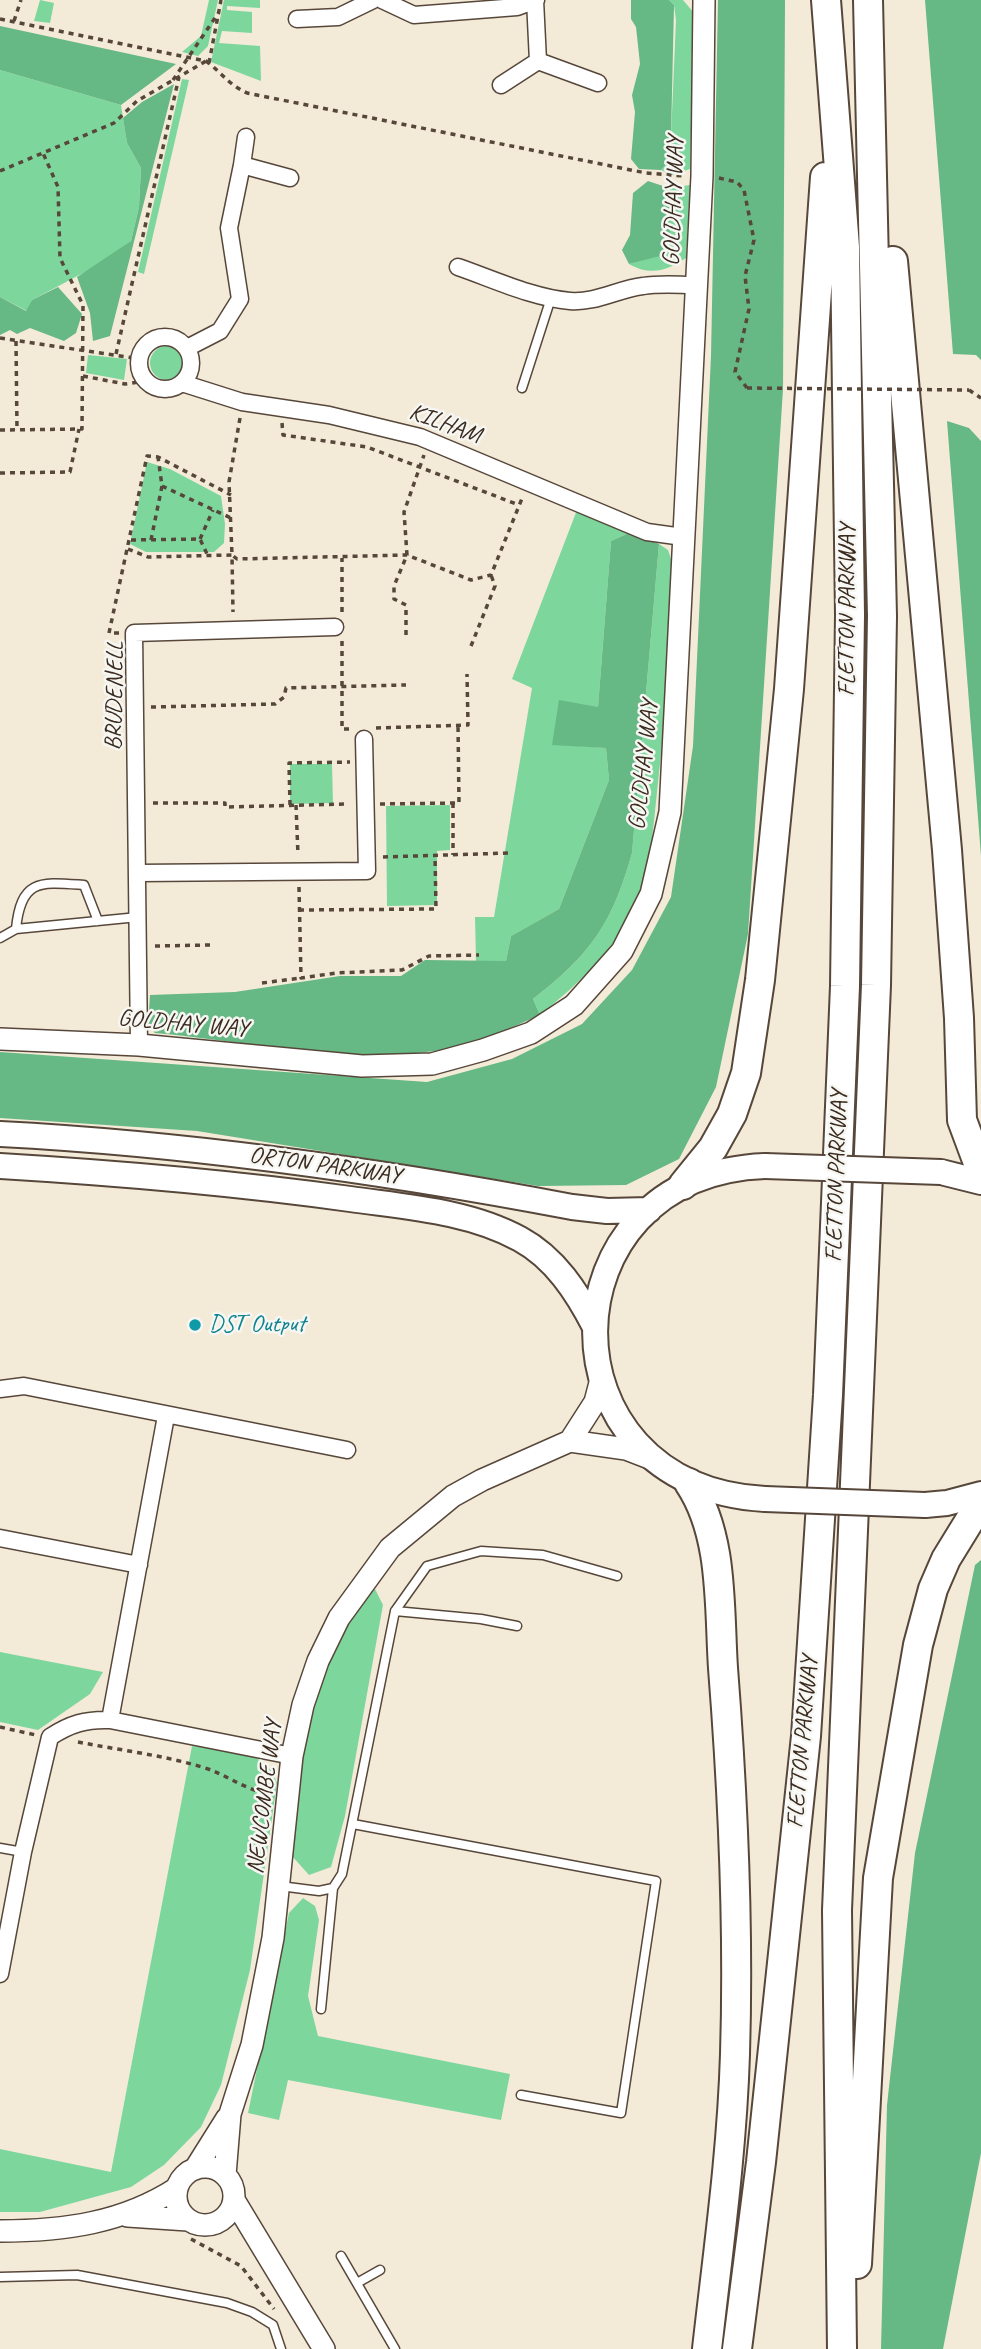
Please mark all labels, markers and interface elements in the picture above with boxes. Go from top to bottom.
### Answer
street label: GOLDHAY WAY [657,135,691,267]
street label: KILHAM [405,398,485,450]
street label: FLETTON PARKWAY [834,524,862,696]
street label: BRUDENELL [100,641,130,751]
street label: GOLDHAY WAY [623,699,665,831]
street label: GOLDHAY WAY [117,1004,249,1044]
street label: FLETTON PARKWAY [820,1089,854,1263]
street label: ORTON PARKWAY [247,1141,403,1191]
place label: DST Output [209,1311,305,1339]
marker: DST Output [187,1317,203,1333]
street label: FLETTON PARKWAY [781,1655,825,1829]
street label: NEWCOMBE WAY [241,1718,289,1876]

